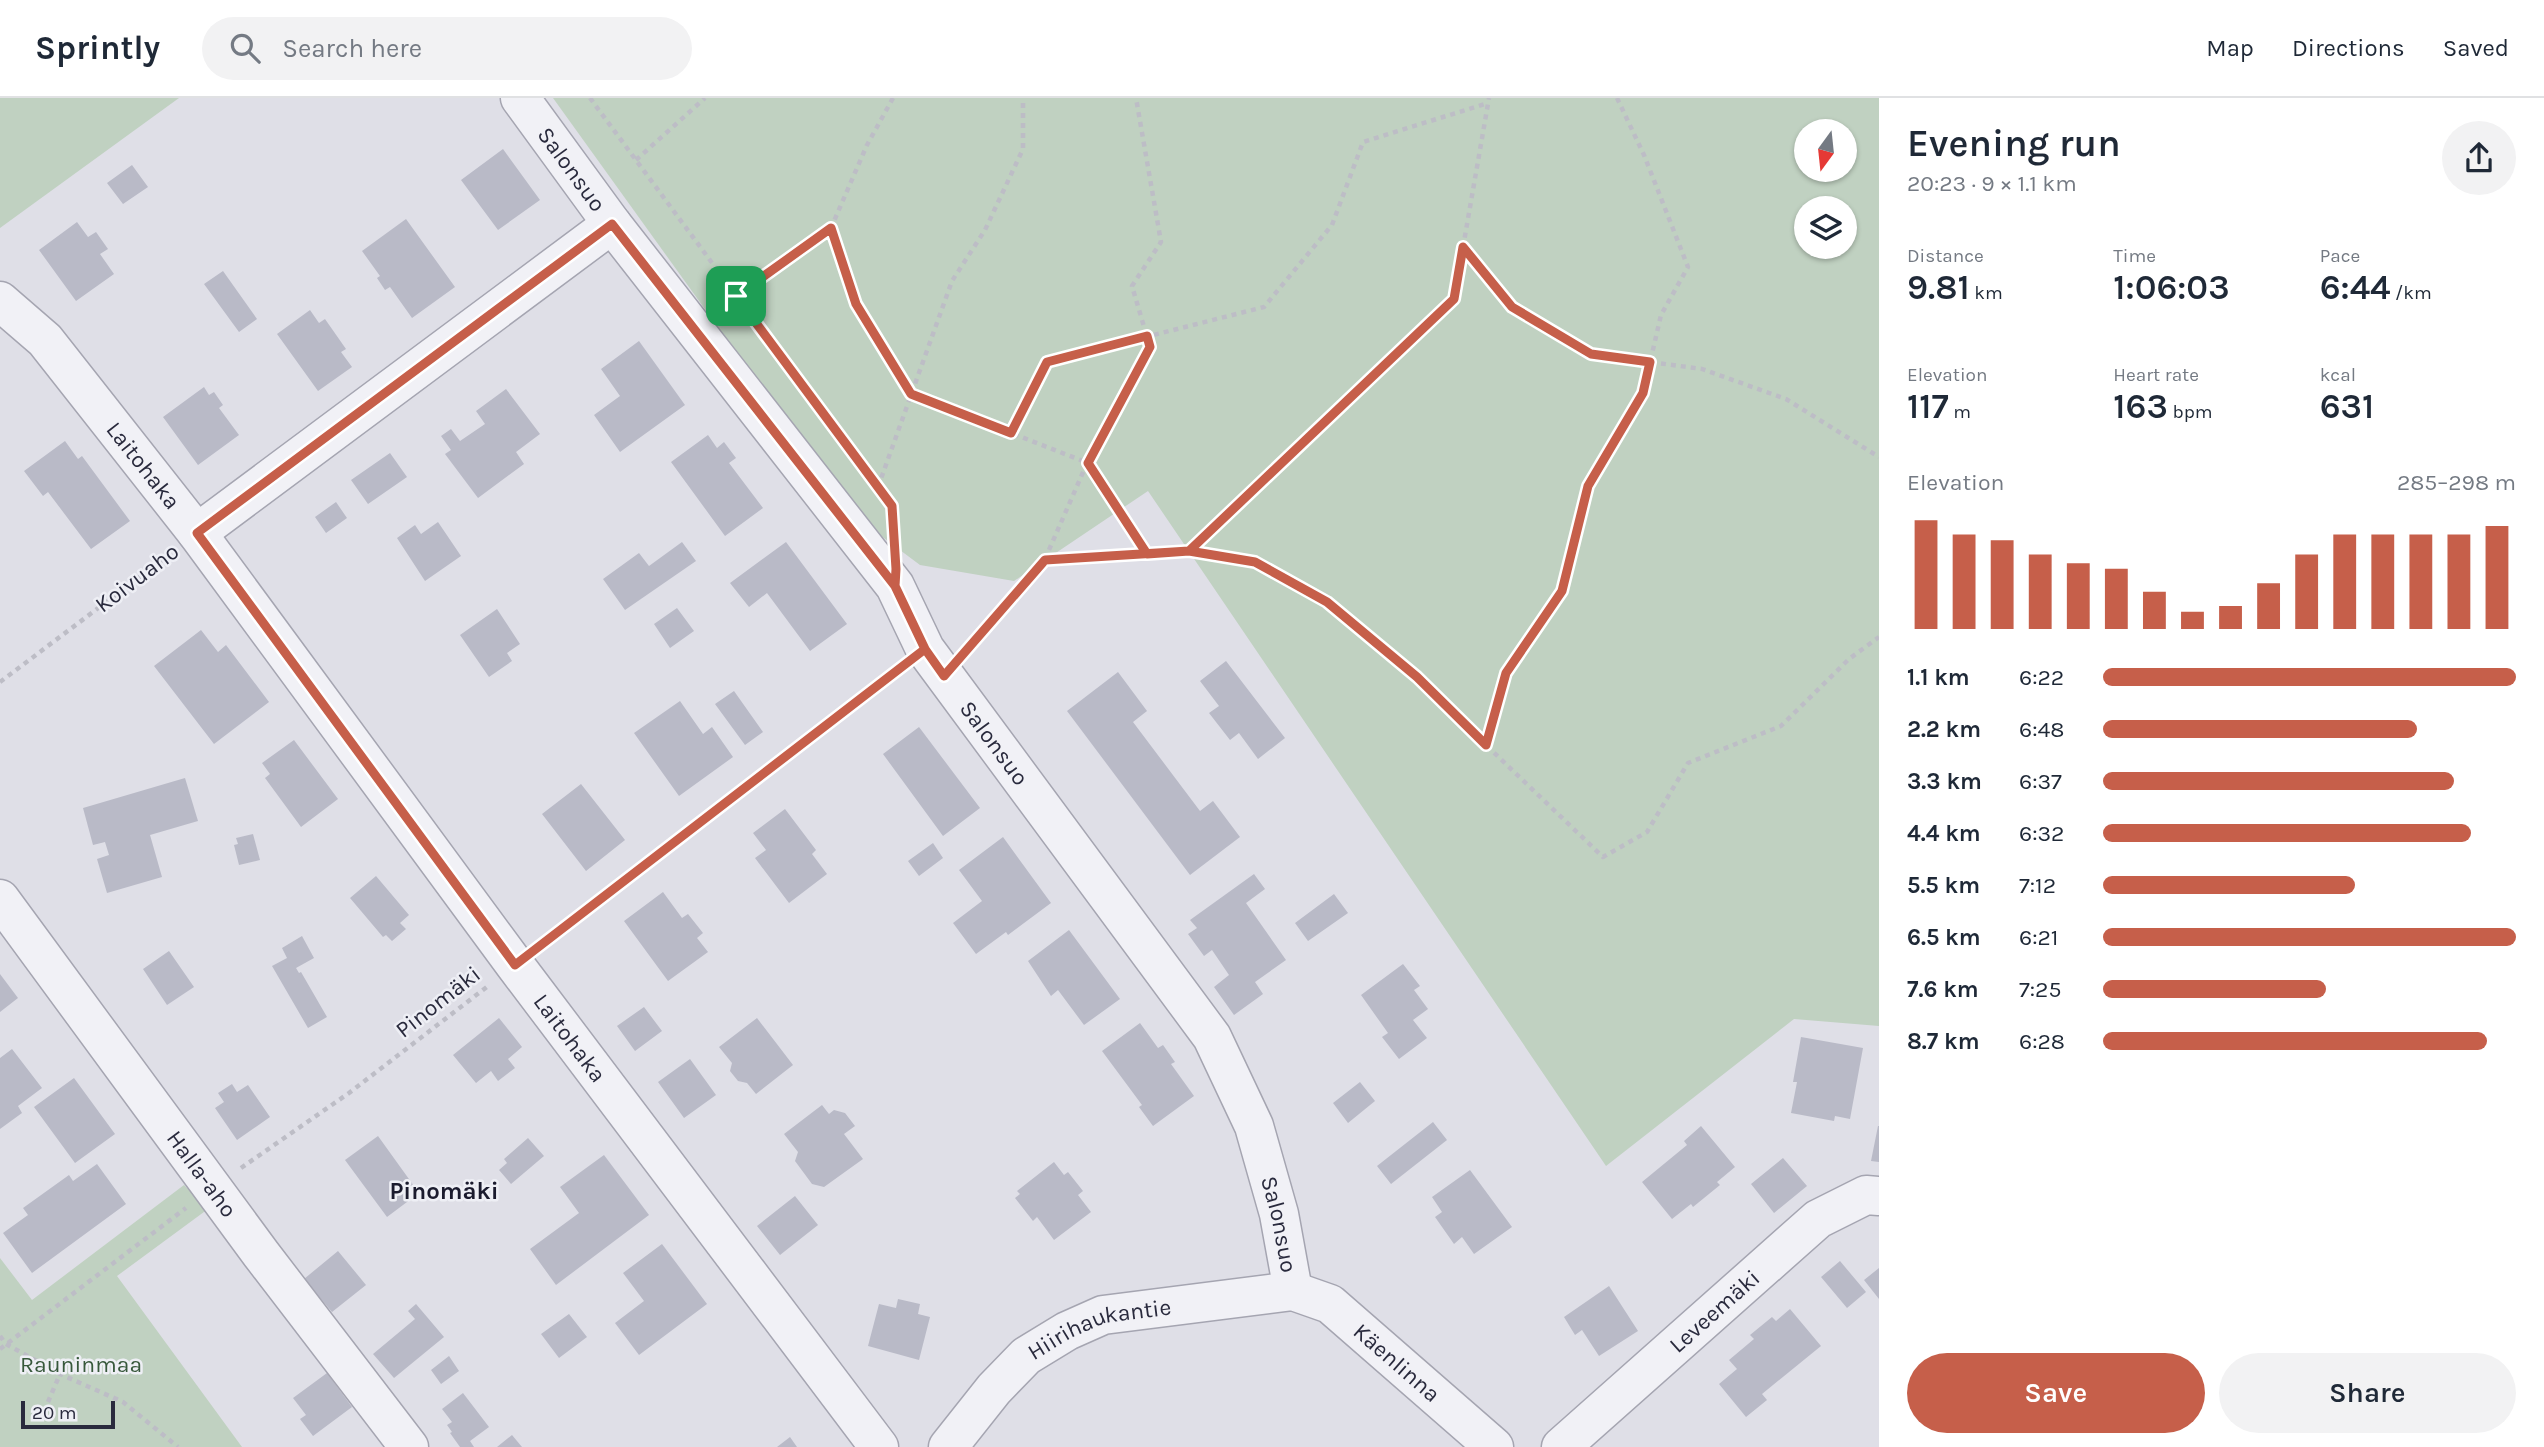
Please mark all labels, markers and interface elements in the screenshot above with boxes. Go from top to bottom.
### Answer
search box [202,17,692,80]
text: Sprintly [35,29,160,67]
icon: search [226,29,264,67]
text: Search here [282,33,422,64]
text: Map [2206,34,2254,62]
text: Directions [2292,34,2405,62]
text: Saved [2443,34,2509,62]
north arrow [1794,119,1857,182]
map controls [1794,119,1857,259]
street label: Salonsuo [532,121,612,217]
text: Evening run [1907,121,2121,166]
button: share [2442,121,2516,195]
text: 20:23 · 9 × 1.1 km [1907,170,2077,197]
button: layers [1794,196,1857,259]
text: Distance [1907,245,1984,267]
text: Time [2113,245,2156,267]
text: Pace [2320,245,2360,267]
pin [706,266,766,326]
text: 9.81 [1907,267,1970,308]
text: 1:06:03 [2113,267,2230,308]
text: 6:44 [2320,267,2391,308]
icon: arrive [717,277,755,315]
text: km [1970,282,2003,304]
text: /km [2391,282,2432,304]
text: Elevation [1907,364,1987,386]
text: Heart rate [2113,364,2199,386]
text: kcal [2320,364,2356,386]
text: 117 [1907,386,1949,427]
text: 163 [2113,386,2168,427]
text: 631 [2320,386,2374,427]
text: m [1949,401,1971,423]
text: bpm [2168,401,2213,423]
street label: Laitohaka [101,416,186,514]
text: Elevation [1907,469,2004,496]
text: 285–298 m [2397,469,2516,496]
street label: Koivuaho [90,538,184,618]
text: 1.1 km [1907,664,1970,691]
text: 6:22 [2019,664,2064,691]
street label: Salonsuo [954,695,1034,790]
text: 2.2 km [1907,716,1981,743]
text: 6:48 [2019,716,2064,743]
text: 3.3 km [1907,768,1982,795]
text: 6:37 [2019,768,2062,795]
text: 4.4 km [1907,820,1981,847]
text: 6:32 [2019,820,2064,847]
text: 5.5 km [1907,872,1980,899]
text: 7:12 [2019,872,2056,899]
text: 6.5 km [1907,924,1981,951]
text: 6:21 [2019,924,2058,951]
street label: Pinomäki [390,961,486,1043]
text: 7.6 km [1907,976,1979,1003]
text: 7:25 [2019,976,2061,1003]
street label: Laitohaka [528,988,612,1087]
text: 8.7 km [1907,1028,1980,1055]
text: 6:28 [2019,1028,2065,1055]
street label: Halla-aho [161,1125,243,1222]
street label: Salonsuo [1255,1173,1303,1275]
district label: Pinomäki [389,1177,499,1205]
street label: Leveemäki [1664,1264,1765,1358]
street label: Hiirihaukantie [1023,1293,1173,1365]
street label: Käenlinna [1348,1317,1446,1407]
park label: Rauninmaa [20,1351,142,1378]
button: Save [1907,1353,2205,1433]
button: Share [2219,1353,2516,1433]
scale bar [21,1398,116,1430]
text: 20 m [32,1402,77,1424]

